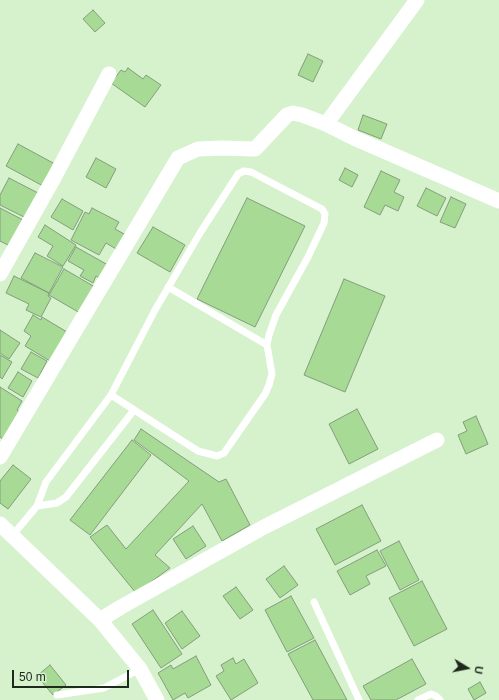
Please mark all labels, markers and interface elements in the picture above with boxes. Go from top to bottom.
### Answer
north arrow [447,648,487,688]
scale bar [14,662,131,688]
text: U [472,665,485,675]
text: 50 m [19,670,46,684]

